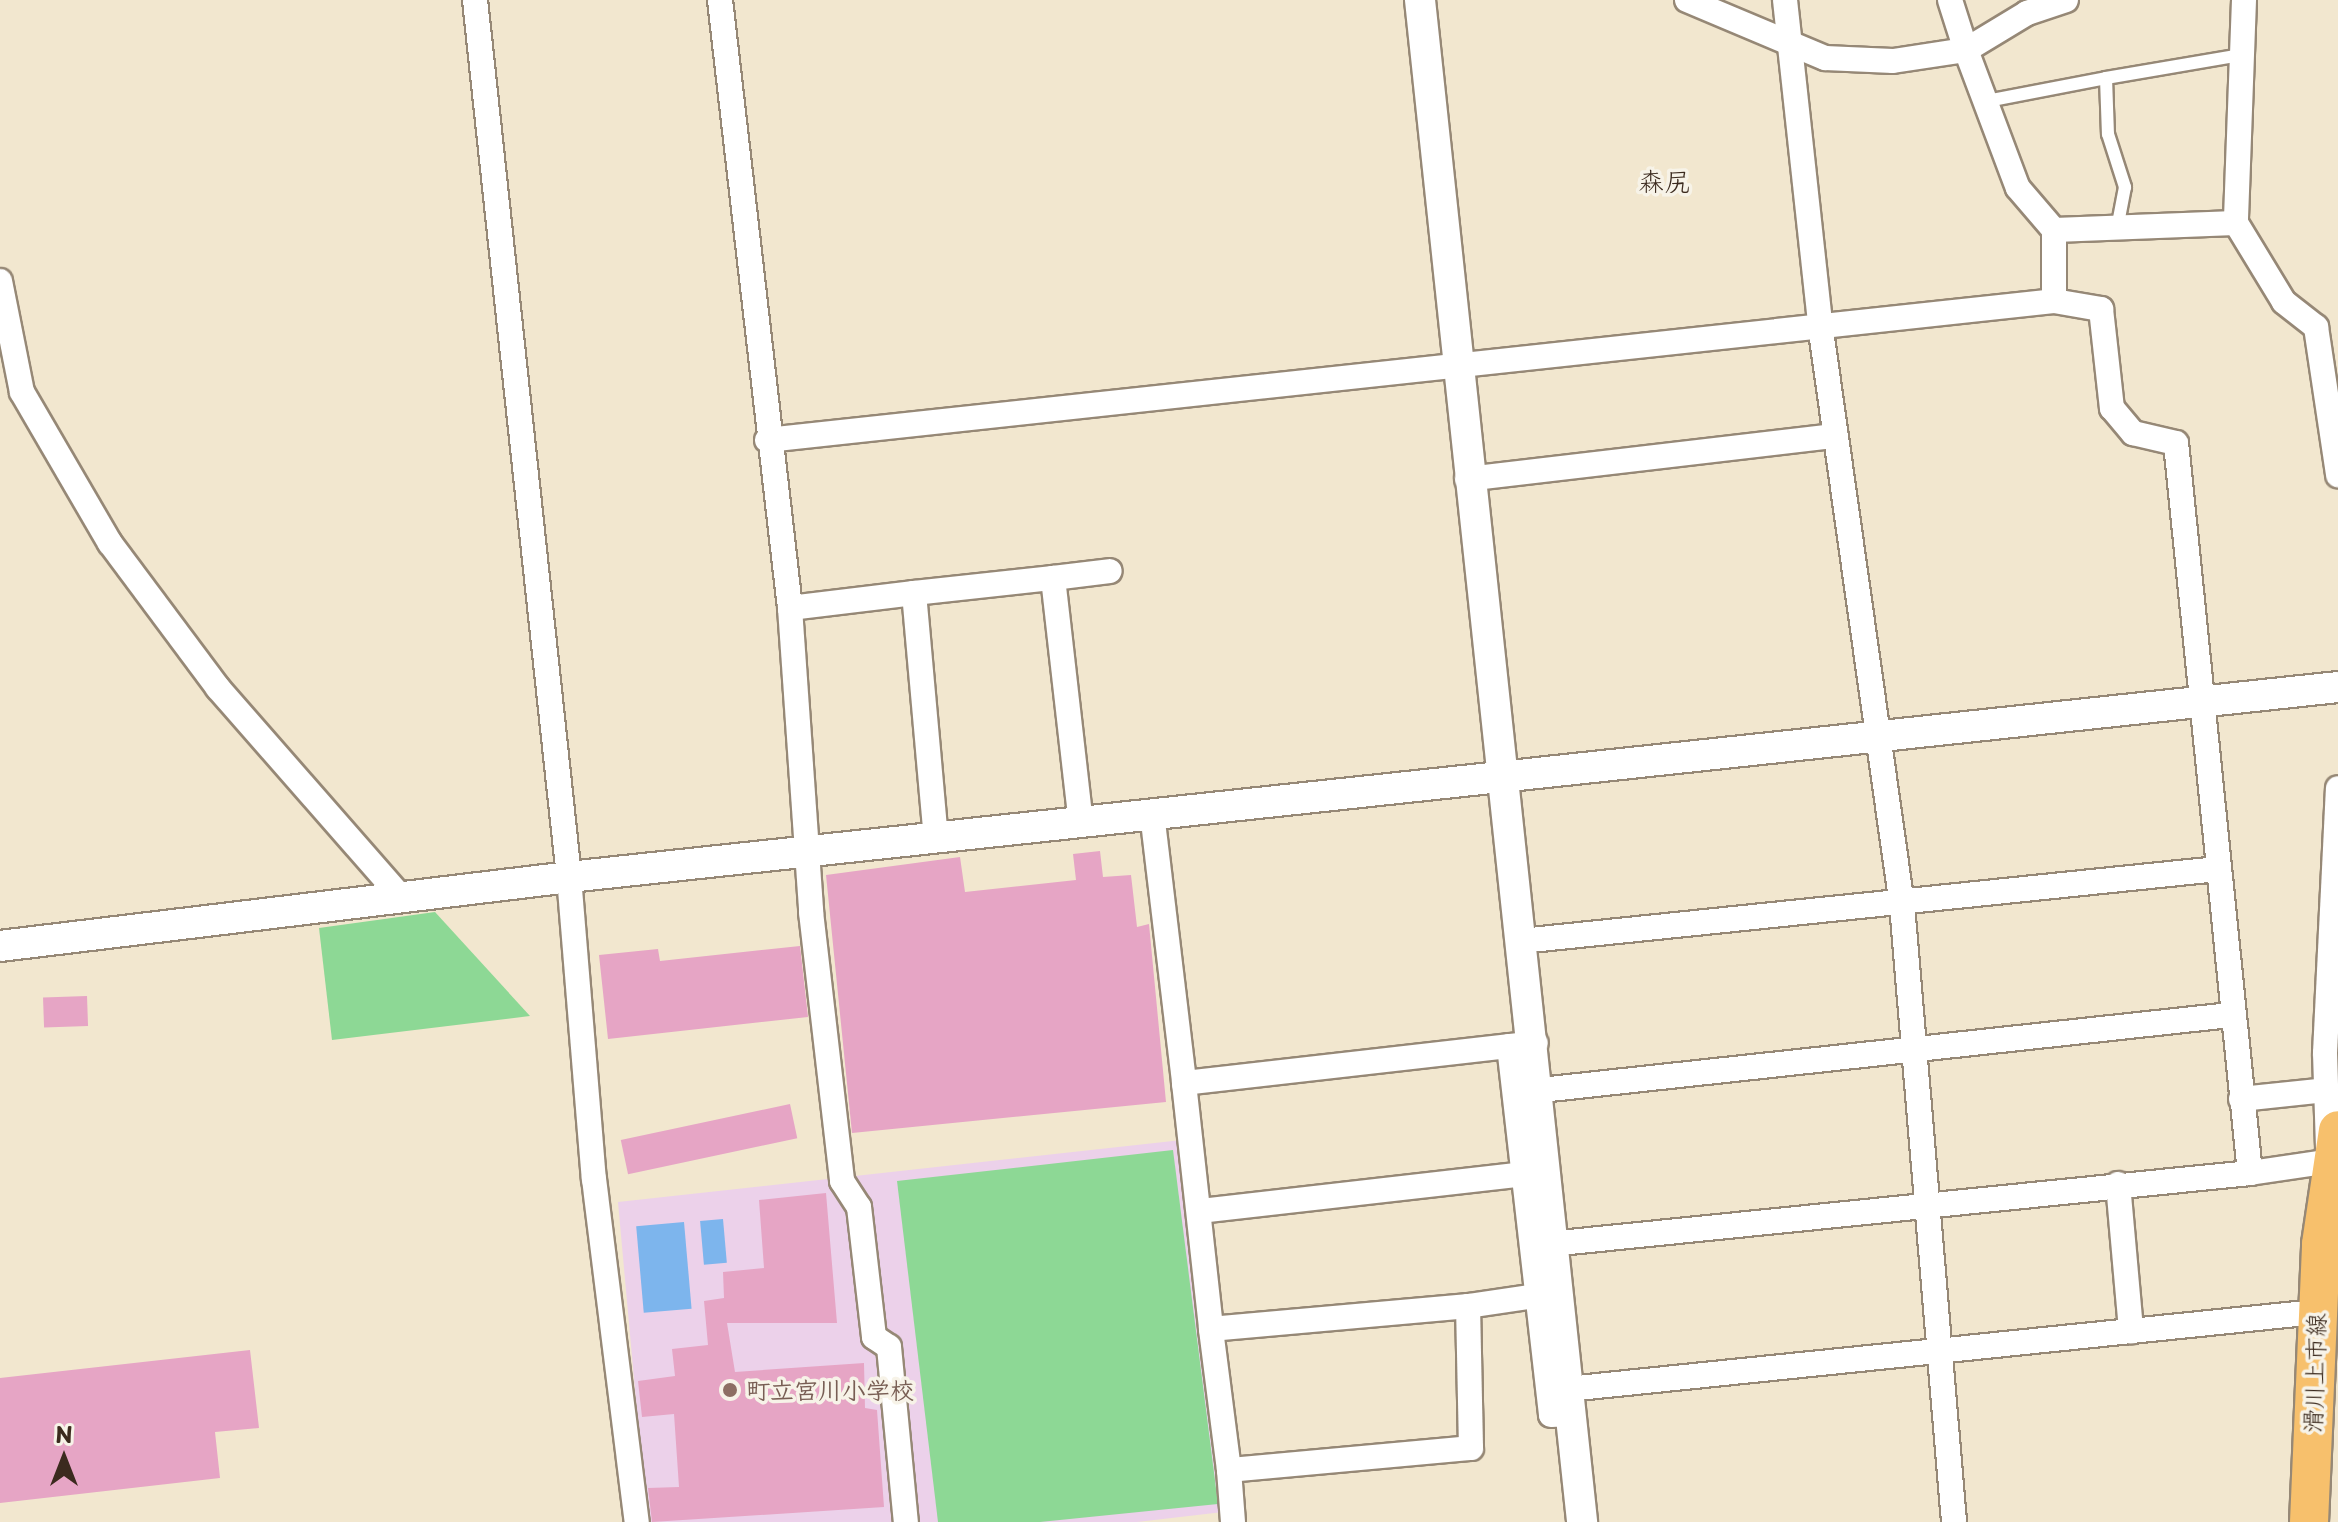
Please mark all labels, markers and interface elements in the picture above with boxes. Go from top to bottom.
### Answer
district label: 森尻 [1638,165,1690,197]
street label: 滑川上市線 [2298,1313,2330,1433]
place label: 町立宮川小学校 [746,1376,914,1404]
marker: 町立宮川小学校 [721,1381,739,1399]
text: N [55,1417,73,1450]
north arrow [24,1418,104,1498]

